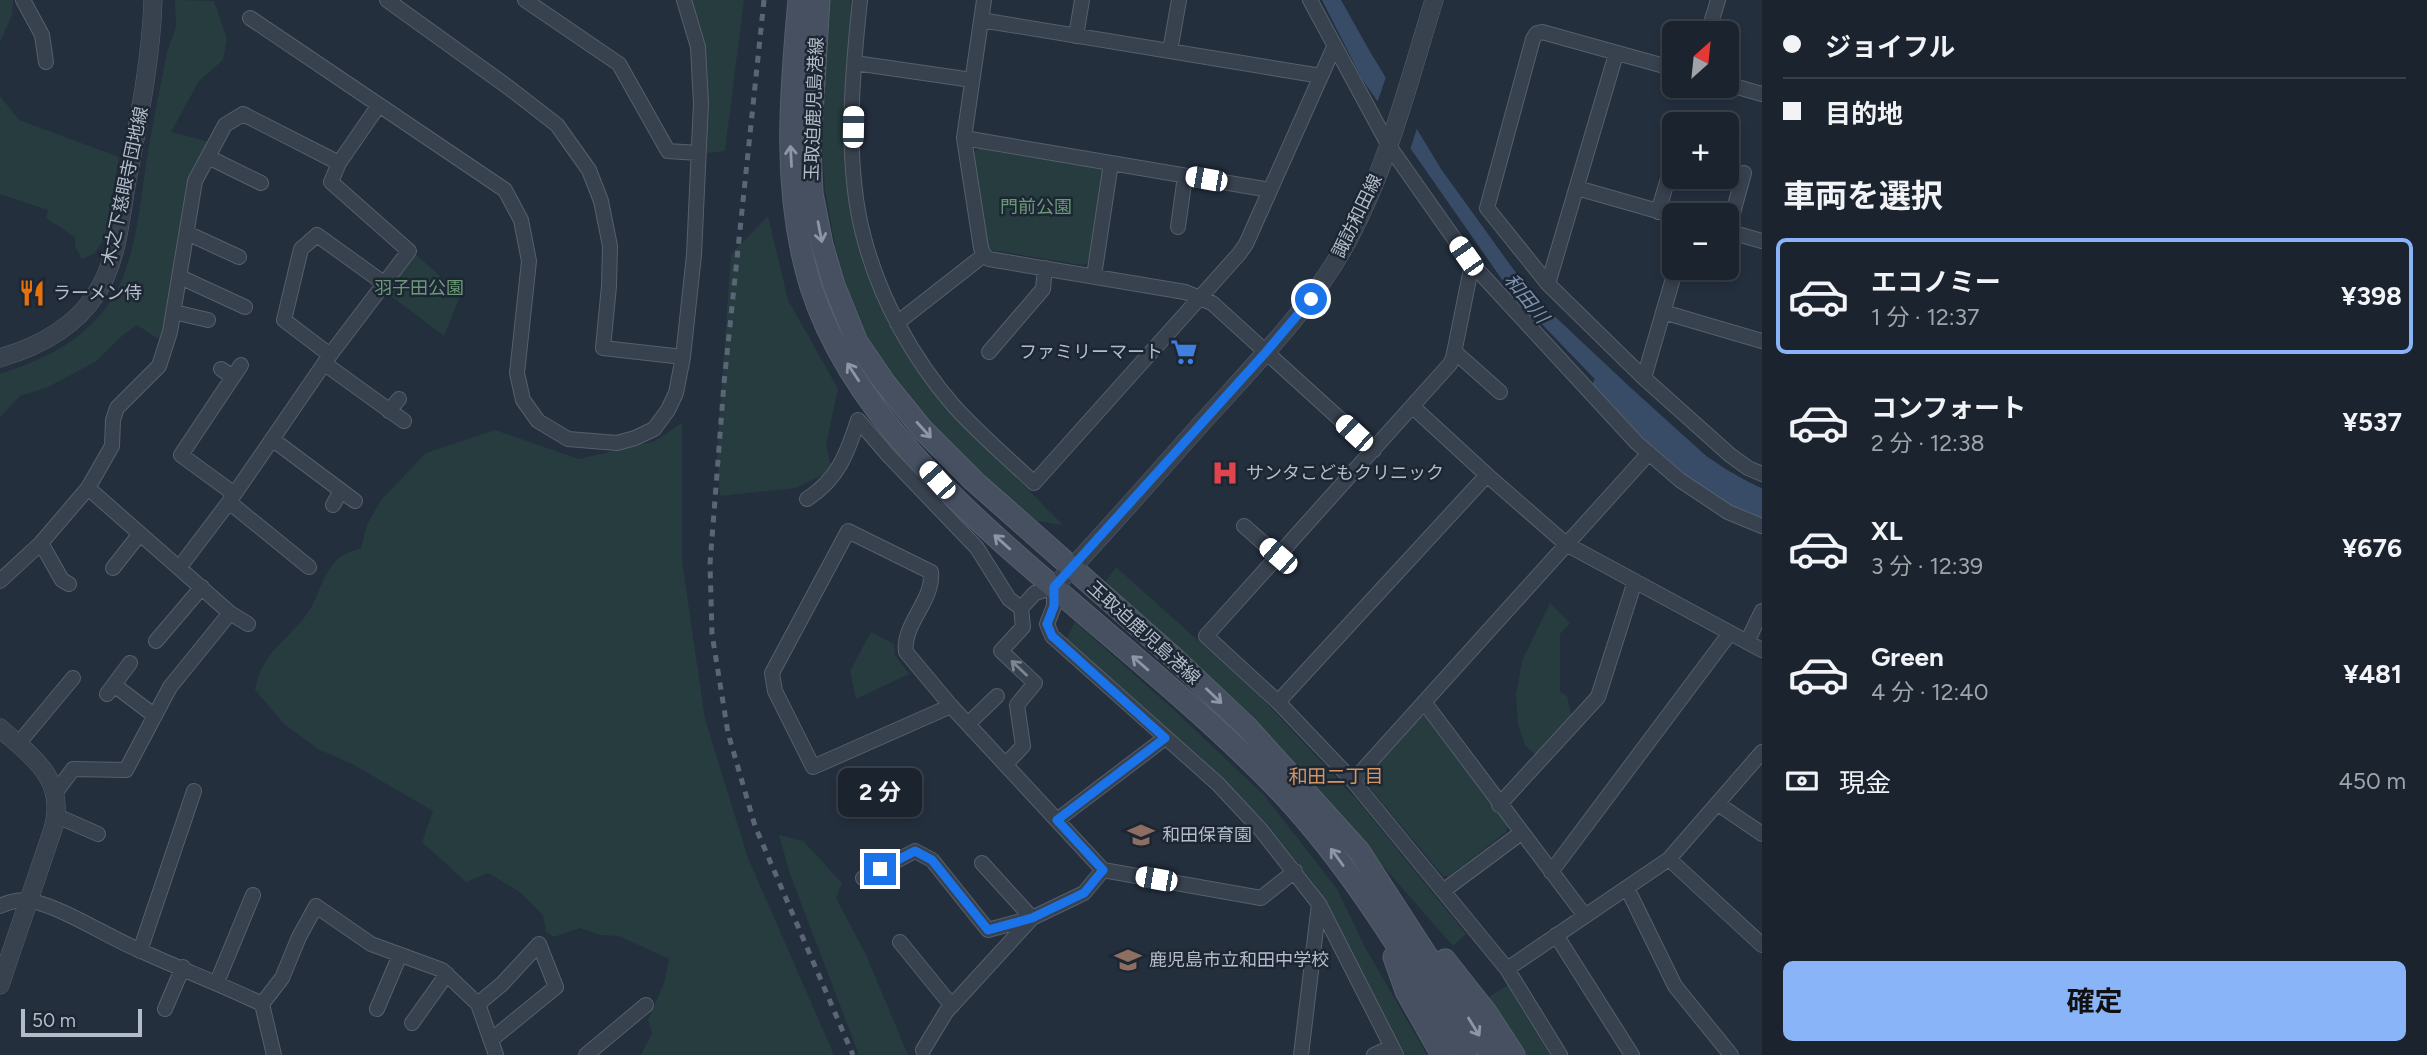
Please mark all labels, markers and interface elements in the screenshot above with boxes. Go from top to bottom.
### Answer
north arrow [1662,21,1740,98]
map controls [1662,21,1739,280]
text: ジョイフル [1825,31,1955,63]
street label: 玉取迫鹿児島港線 [800,37,828,181]
text: 目的地 [1825,98,1903,130]
street label: 木之下慈眼寺団地線 [97,104,153,268]
car [843,106,864,148]
button: + [1662,112,1739,189]
one-way arrow [784,145,797,168]
car [1184,165,1229,193]
street label: 諏訪和田線 [1327,171,1387,261]
text: 車両を選択 [1783,177,1943,215]
park label: 門前公園 [1000,196,1072,218]
button: − [1662,203,1739,280]
one-way arrow [813,220,827,243]
car [1446,233,1487,279]
icon: car [1787,265,1850,328]
text: エコノミー [1871,266,2001,298]
water label: 和田川 [1500,269,1555,329]
park label: 羽子田公園 [374,277,464,299]
restaurant icon: ラーメン侍 [17,278,47,308]
text: ¥398 [2341,280,2402,312]
place label: ラーメン侍 [53,282,142,304]
route start [1295,283,1327,315]
text: 1 分 · 12:37 [1871,303,1979,331]
supermarket icon: ファミリーマート [1169,337,1199,367]
place label: ファミリーマート [1019,341,1163,363]
one-way arrow [845,363,860,382]
icon: car [1787,391,1850,454]
text: コンフォート [1871,392,2026,424]
text: ¥537 [2342,406,2402,438]
car [1332,411,1377,455]
one-way arrow [916,421,932,439]
text: 2 分 · 12:38 [1871,429,1985,457]
car [916,457,959,503]
hospital icon: サンタこどもクリニック [1210,458,1240,488]
place label: サンタこどもクリニック [1246,462,1444,484]
text: XL [1871,515,1903,547]
icon: car [1787,517,1850,580]
text: ¥676 [2342,532,2402,564]
one-way arrow [994,534,1011,551]
car [1256,534,1301,578]
text: 3 分 · 12:39 [1871,552,1983,580]
street label: 玉取迫鹿児島港線 [1083,577,1205,689]
text: Green [1871,641,1944,673]
icon: car [1787,643,1850,706]
one-way arrow [1132,655,1150,671]
text: ¥481 [2343,658,2402,690]
one-way arrow [1010,660,1028,676]
text: 4 分 · 12:40 [1871,678,1988,706]
one-way arrow [1205,687,1222,704]
icon: cash [1783,762,1821,800]
district label: 和田二丁目 [1288,765,1384,788]
text: 現金 [1839,767,1891,799]
text: 450 m [2338,767,2406,795]
callout: 2 分 [838,768,922,816]
text: 2 分 [859,778,901,806]
school or university icon: 和田保育園 [1126,820,1156,850]
place label: 和田保育園 [1162,824,1252,846]
one-way arrow [1330,848,1344,867]
route end [864,853,896,885]
car [1134,865,1179,893]
school or university icon: 鹿児島市立和田中学校 [1113,945,1143,975]
place label: 鹿児島市立和田中学校 [1149,949,1329,971]
button: 確定 [1783,961,2406,1041]
scale bar [21,1006,142,1038]
text: 50 m [32,1009,76,1032]
one-way arrow [1468,1017,1482,1037]

